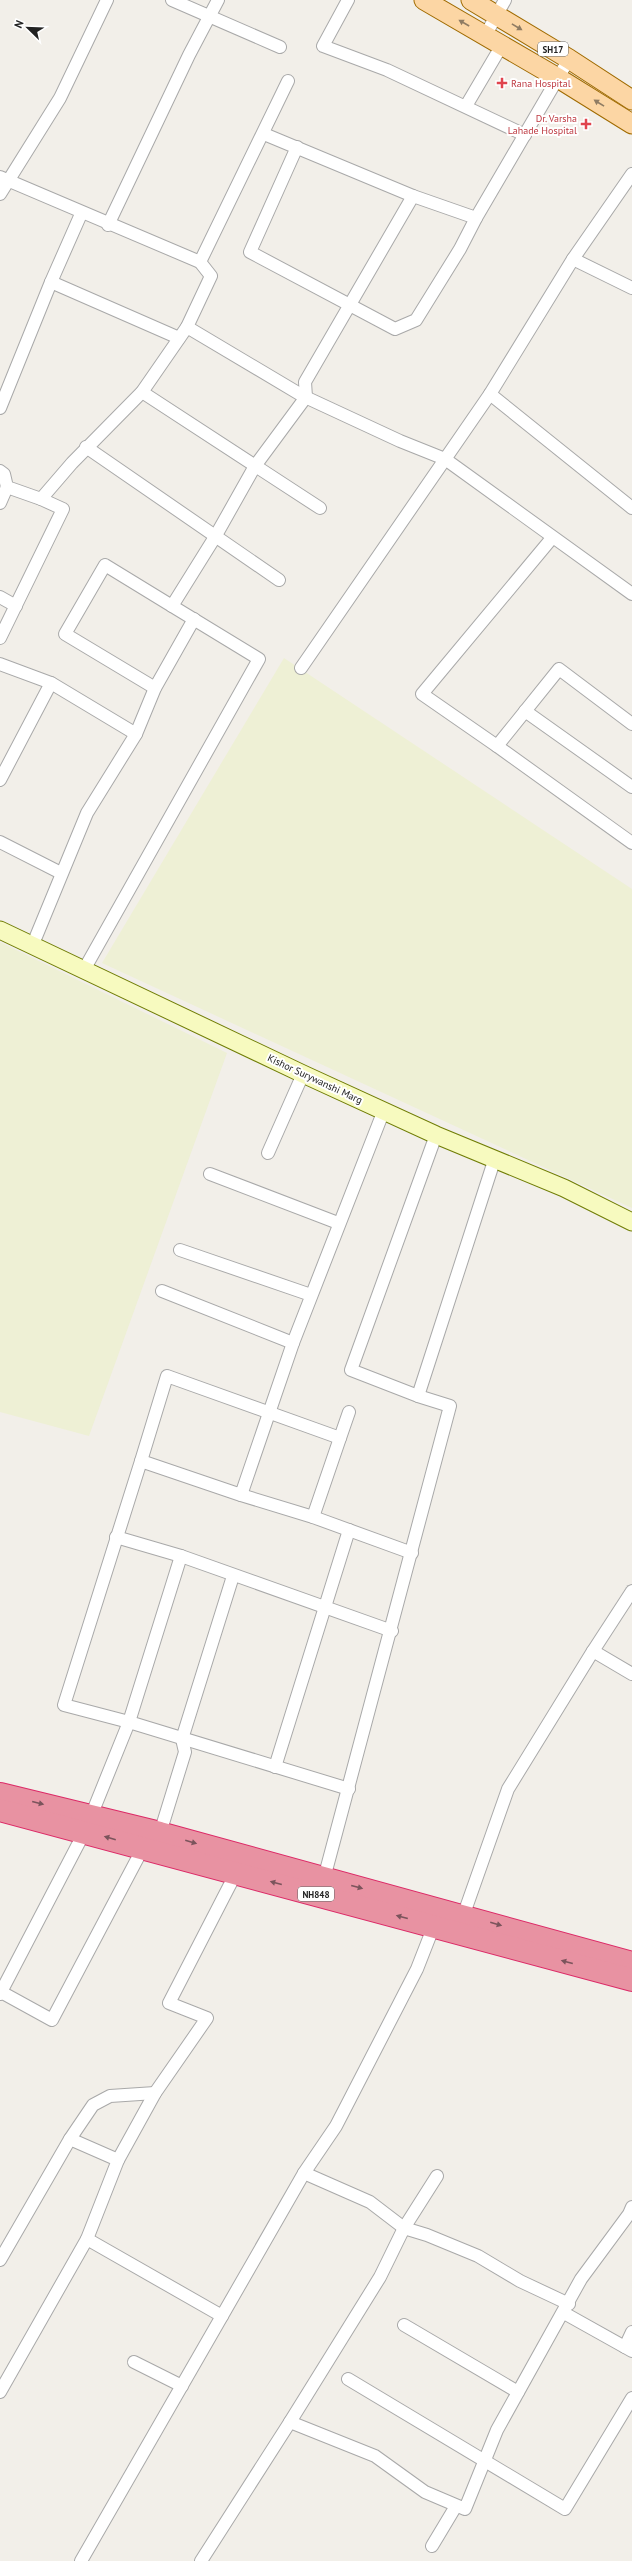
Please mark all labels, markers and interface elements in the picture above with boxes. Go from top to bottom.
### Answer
north arrow [8,8,48,48]
text: N [11,18,27,30]
one-way arrow [458,20,470,27]
one-way arrow [512,23,522,31]
road number: SH17 [538,42,568,56]
marker: Rana Hospital [496,77,508,89]
place label: Rana Hospital [511,77,571,90]
one-way arrow [593,100,605,107]
place label: Dr. Varsha Lahade Hospital [508,112,577,137]
marker: Dr. Varsha Lahade Hospital [580,118,592,130]
street label: Kishor Surywanshi Marg [266,1051,364,1107]
one-way arrow [32,1801,44,1807]
one-way arrow [104,1835,116,1841]
one-way arrow [185,1839,197,1845]
one-way arrow [270,1880,282,1886]
one-way arrow [351,1884,363,1890]
road number: NH848 [298,1887,334,1901]
one-way arrow [395,1914,407,1920]
one-way arrow [491,1921,503,1927]
one-way arrow [561,1959,573,1965]

